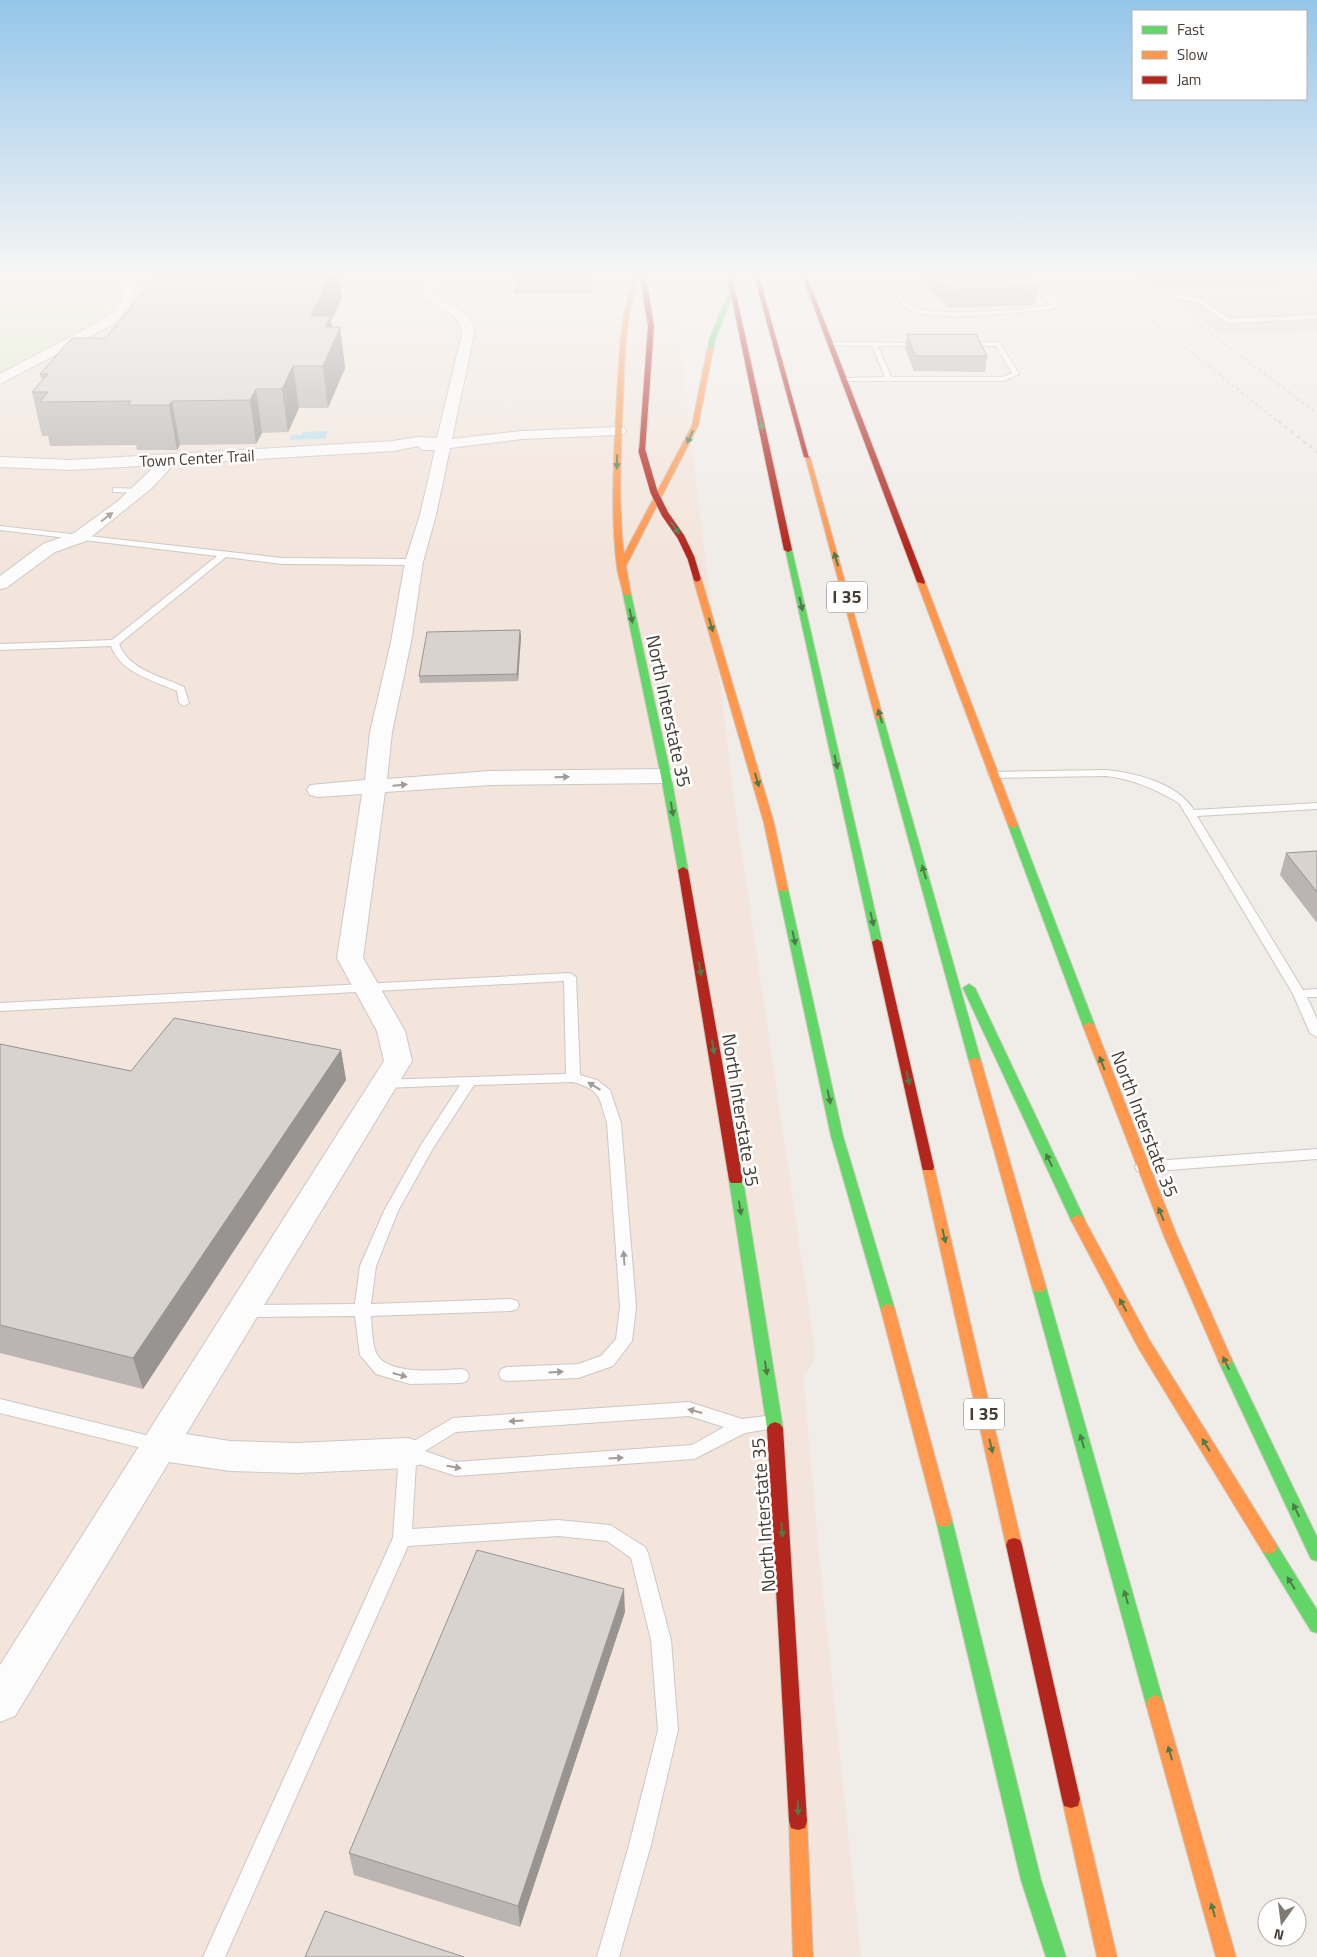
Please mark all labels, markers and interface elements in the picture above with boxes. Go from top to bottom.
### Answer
legend [1132,10,1307,100]
text: Fast [1177,18,1205,41]
text: Slow [1177,43,1208,66]
text: Jam [1177,68,1201,91]
one-way arrow [757,416,765,432]
one-way arrow [686,430,694,444]
street label: Town Center Trail [139,443,255,473]
one-way arrow [613,455,621,471]
one-way arrow [100,512,114,522]
one-way arrow [670,521,679,534]
one-way arrow [831,552,839,567]
road number: I 35 [827,582,867,612]
one-way arrow [797,596,805,612]
one-way arrow [627,608,635,623]
one-way arrow [707,617,715,632]
street label: North Interstate 35 [639,632,700,790]
one-way arrow [875,708,883,723]
one-way arrow [832,755,840,770]
one-way arrow [554,773,570,781]
one-way arrow [753,773,761,788]
one-way arrow [392,781,408,789]
one-way arrow [669,801,677,817]
one-way arrow [919,864,927,879]
one-way arrow [868,912,876,927]
one-way arrow [790,931,798,946]
one-way arrow [697,961,705,977]
street label: North Interstate 35 [715,1031,768,1189]
one-way arrow [710,1040,718,1056]
street label: North Interstate 35 [1104,1046,1187,1201]
one-way arrow [1098,1055,1106,1070]
one-way arrow [904,1070,912,1085]
one-way arrow [587,1081,601,1090]
one-way arrow [825,1090,833,1105]
one-way arrow [1045,1153,1053,1167]
one-way arrow [736,1200,744,1216]
one-way arrow [1157,1206,1165,1221]
one-way arrow [940,1229,948,1244]
one-way arrow [620,1249,628,1265]
one-way arrow [1118,1299,1127,1312]
one-way arrow [1222,1356,1230,1370]
one-way arrow [762,1360,770,1376]
one-way arrow [548,1367,564,1375]
one-way arrow [393,1371,408,1379]
road number: I 35 [964,1398,1004,1430]
one-way arrow [688,1407,703,1415]
one-way arrow [508,1417,524,1425]
one-way arrow [1077,1433,1085,1448]
street label: North Interstate 35 [743,1437,782,1593]
one-way arrow [987,1438,995,1453]
one-way arrow [1201,1439,1210,1452]
one-way arrow [608,1453,624,1461]
one-way arrow [447,1464,463,1472]
one-way arrow [1292,1503,1300,1517]
one-way arrow [778,1522,786,1538]
one-way arrow [1287,1577,1296,1590]
one-way arrow [1121,1589,1129,1604]
one-way arrow [1165,1746,1173,1761]
one-way arrow [794,1800,802,1816]
north arrow [1257,1897,1307,1947]
one-way arrow [1209,1902,1217,1917]
text: N [1271,1924,1286,1946]

